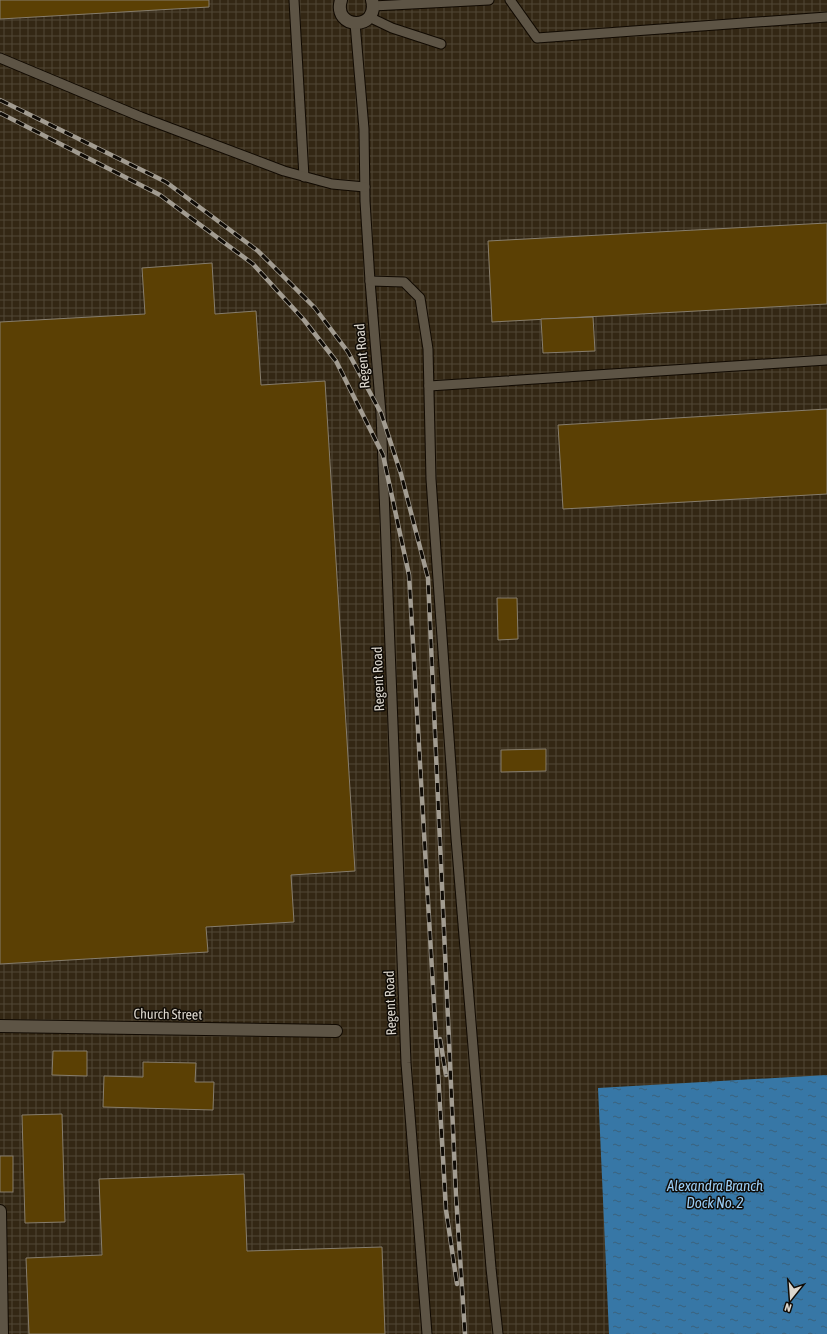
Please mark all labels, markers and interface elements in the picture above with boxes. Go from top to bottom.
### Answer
street label: Regent Road [351,323,373,389]
street label: Regent Road [369,646,387,712]
street label: Regent Road [381,970,399,1036]
street label: Church Street [134,1005,202,1023]
water label: Alexandra Branch Dock No. 2 [666,1177,763,1211]
north arrow [771,1278,811,1318]
text: N [783,1301,793,1314]

